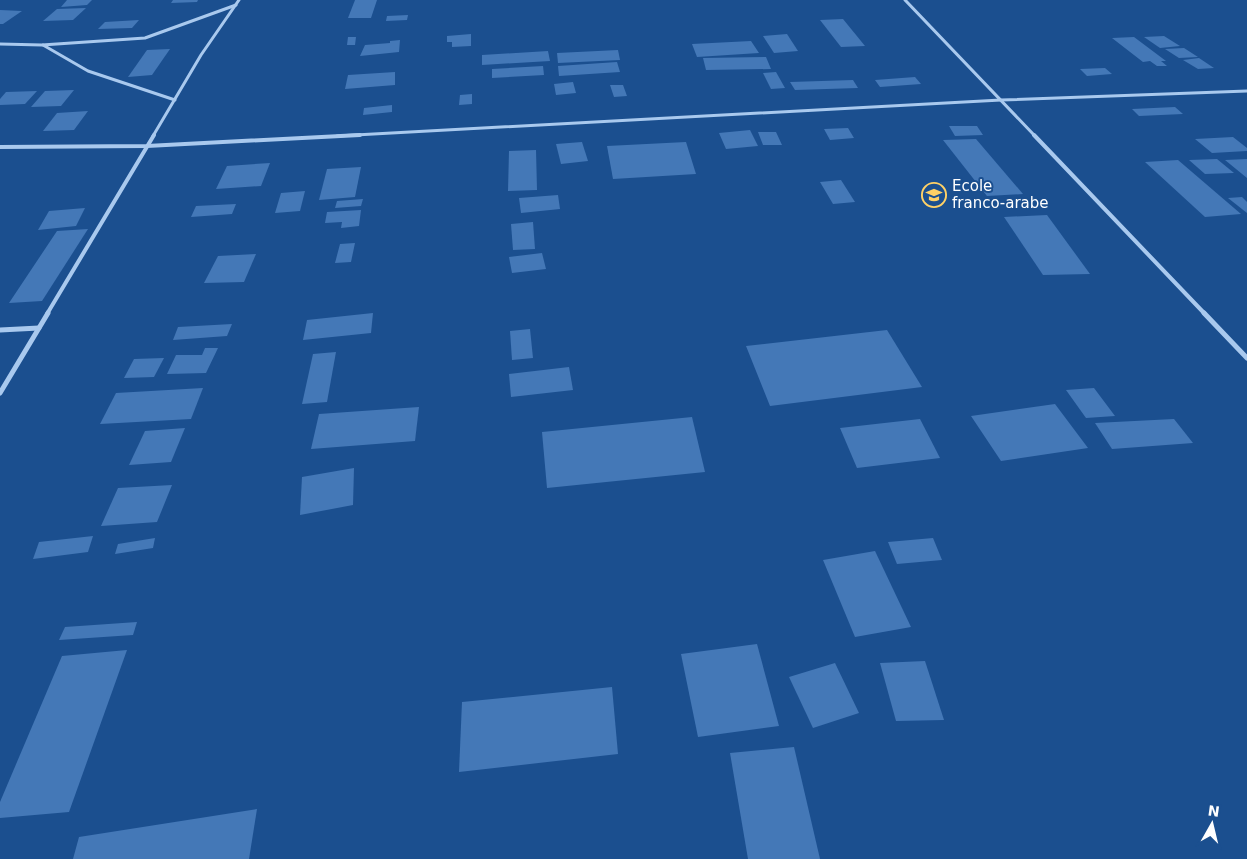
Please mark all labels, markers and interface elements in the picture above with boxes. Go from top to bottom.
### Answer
place label: Ecole franco-arabe [952,177,1049,212]
school or university icon: Ecole franco-arabe [921,182,947,208]
north arrow [1187,799,1237,849]
text: N [1207,802,1221,820]

